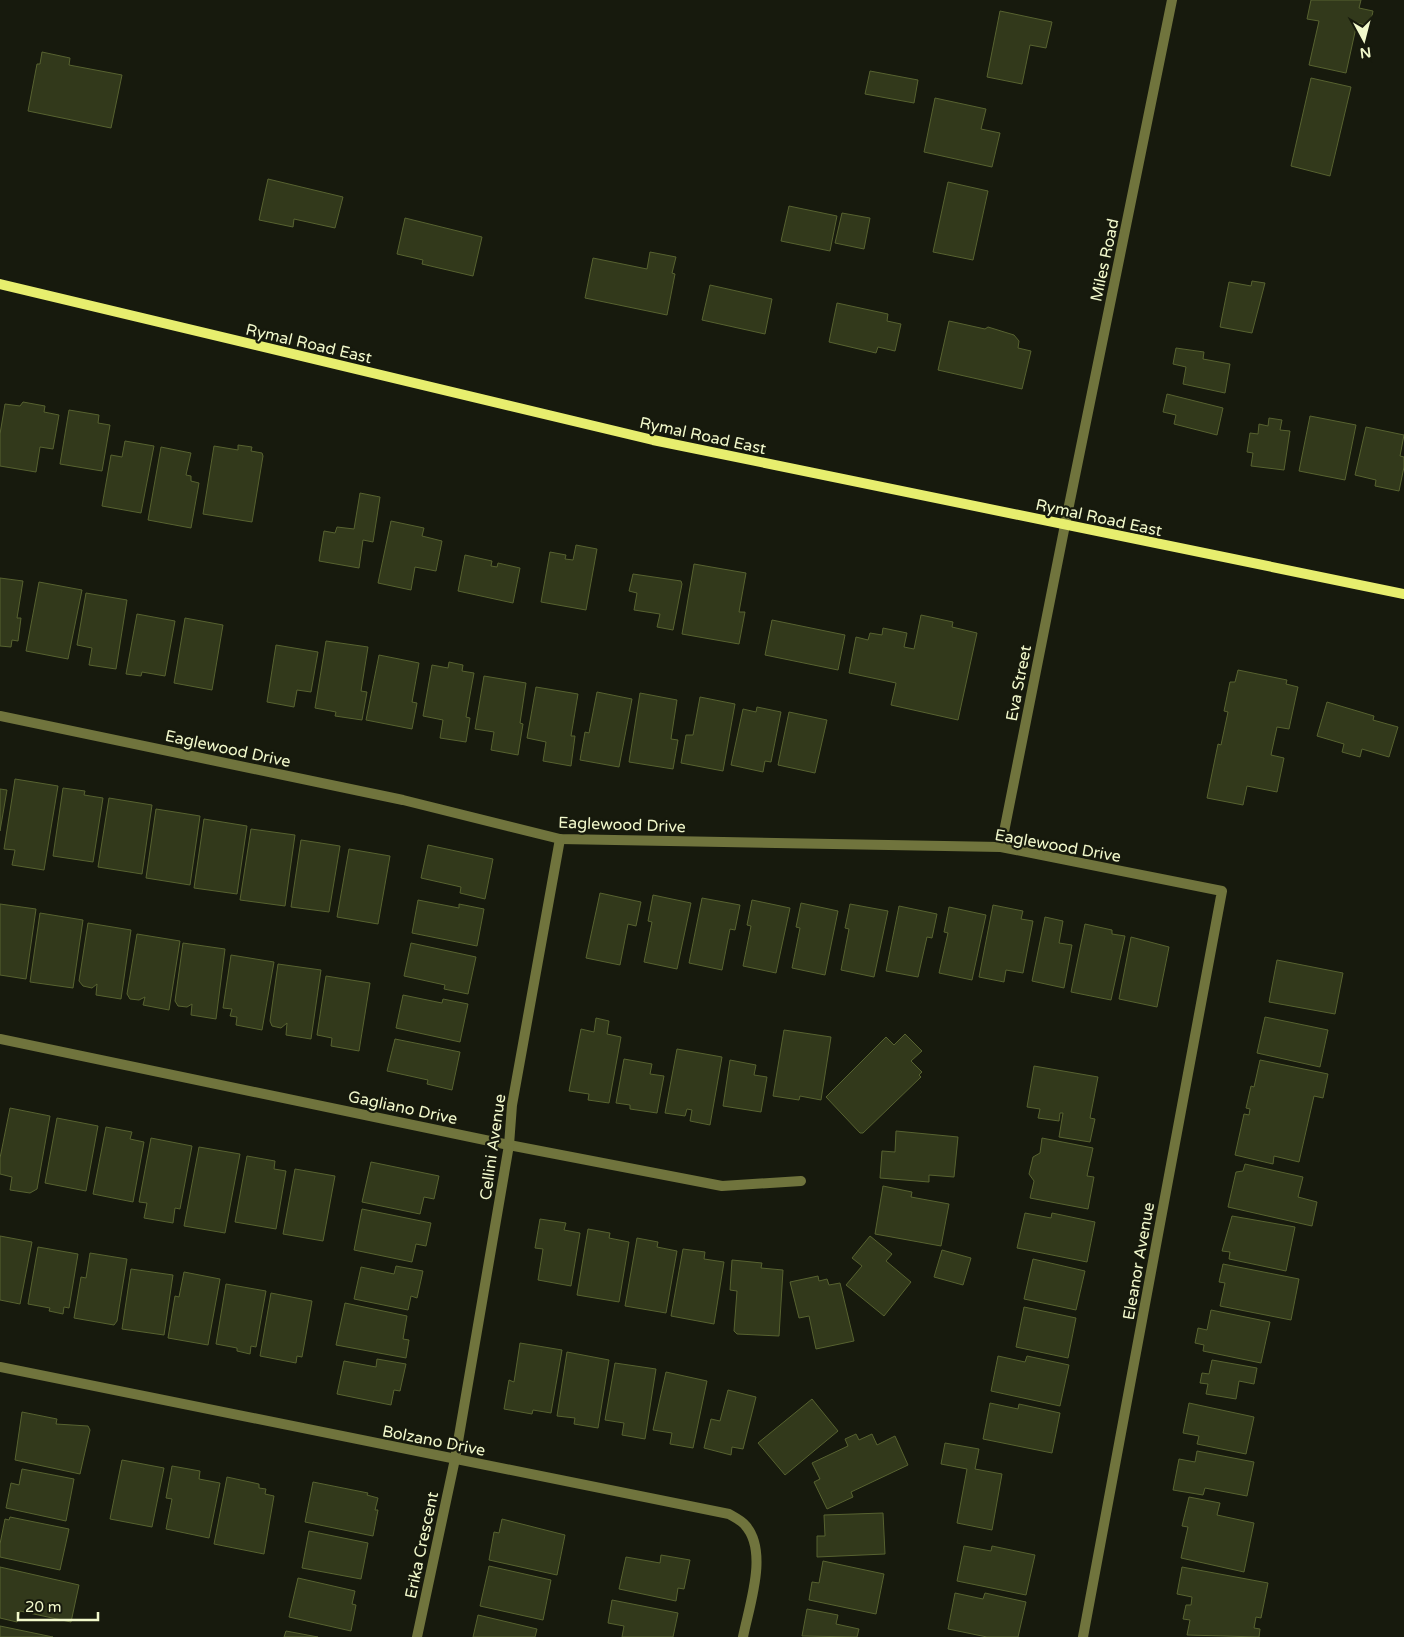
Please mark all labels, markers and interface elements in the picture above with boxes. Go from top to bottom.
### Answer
north arrow [1339,15,1389,65]
text: N [1359,43,1372,62]
street label: Miles Road [1086,217,1124,304]
street label: Rymal Road East [244,320,374,368]
street label: Rymal Road East [638,413,768,459]
street label: Rymal Road East [1034,495,1164,541]
street label: Eva Street [1002,643,1036,723]
street label: Eaglewood Drive [163,726,292,772]
street label: Eaglewood Drive [558,813,686,837]
street label: Eaglewood Drive [993,825,1123,867]
street label: Gagliano Drive [346,1087,459,1129]
street label: Cellini Avenue [476,1093,510,1202]
street label: Eleanor Avenue [1119,1201,1159,1322]
street label: Bolzano Drive [380,1421,487,1461]
street label: Erika Crescent [401,1490,443,1600]
scale bar [18,1590,98,1622]
text: 20 m [25,1598,62,1616]

